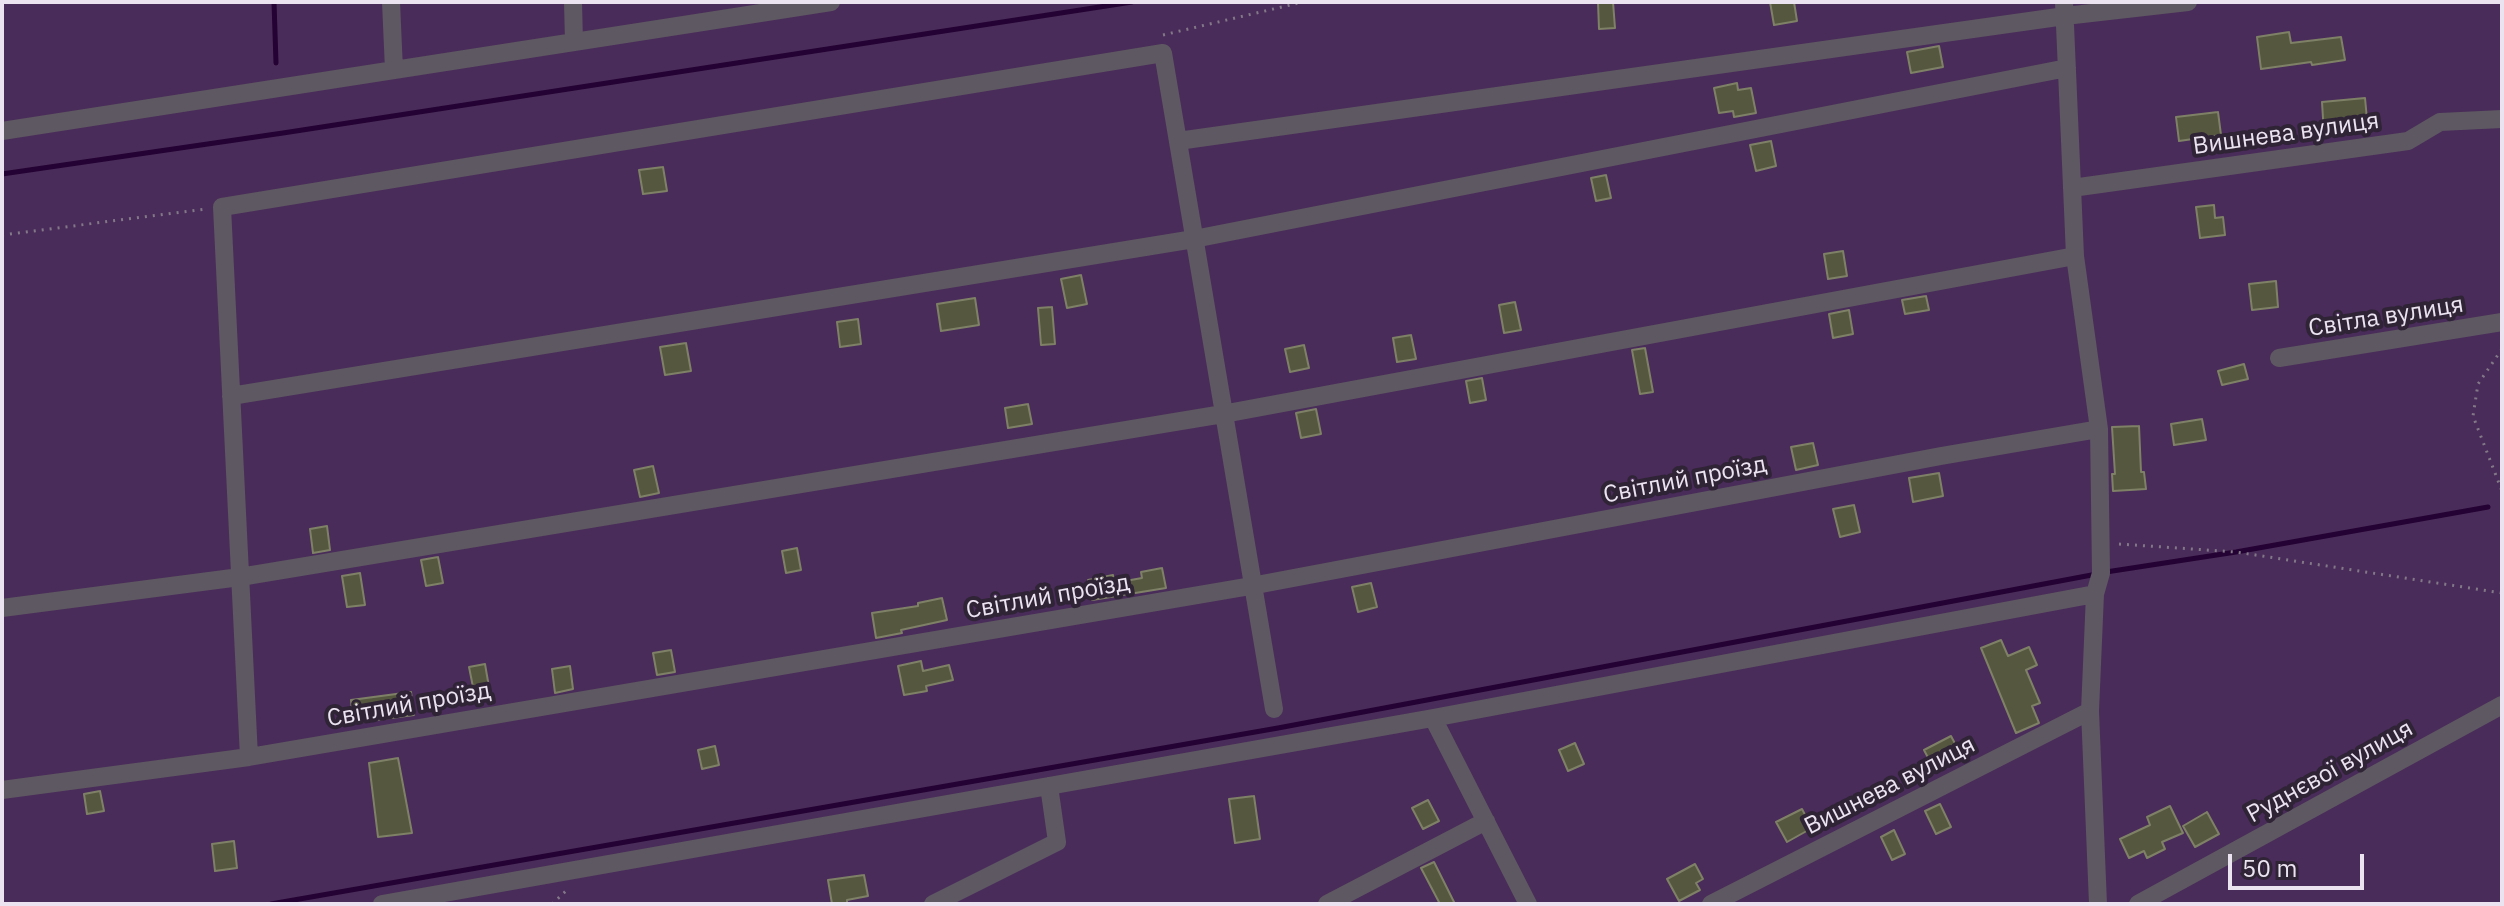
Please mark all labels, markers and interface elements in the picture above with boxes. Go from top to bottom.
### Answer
street label: Вишнева вулиця [2191,107,2381,161]
street label: Світла вулиця [2306,291,2466,343]
street label: Світлий проїзд [1601,450,1769,510]
street label: Світлий проїзд [964,568,1132,626]
street label: Світлий проїзд [325,676,493,734]
street label: Руднєвої вулиця [2242,714,2418,830]
street label: Вишнева вулиця [1800,731,1980,841]
scale bar [2232,838,2368,888]
text: 50 m [2242,852,2297,884]

